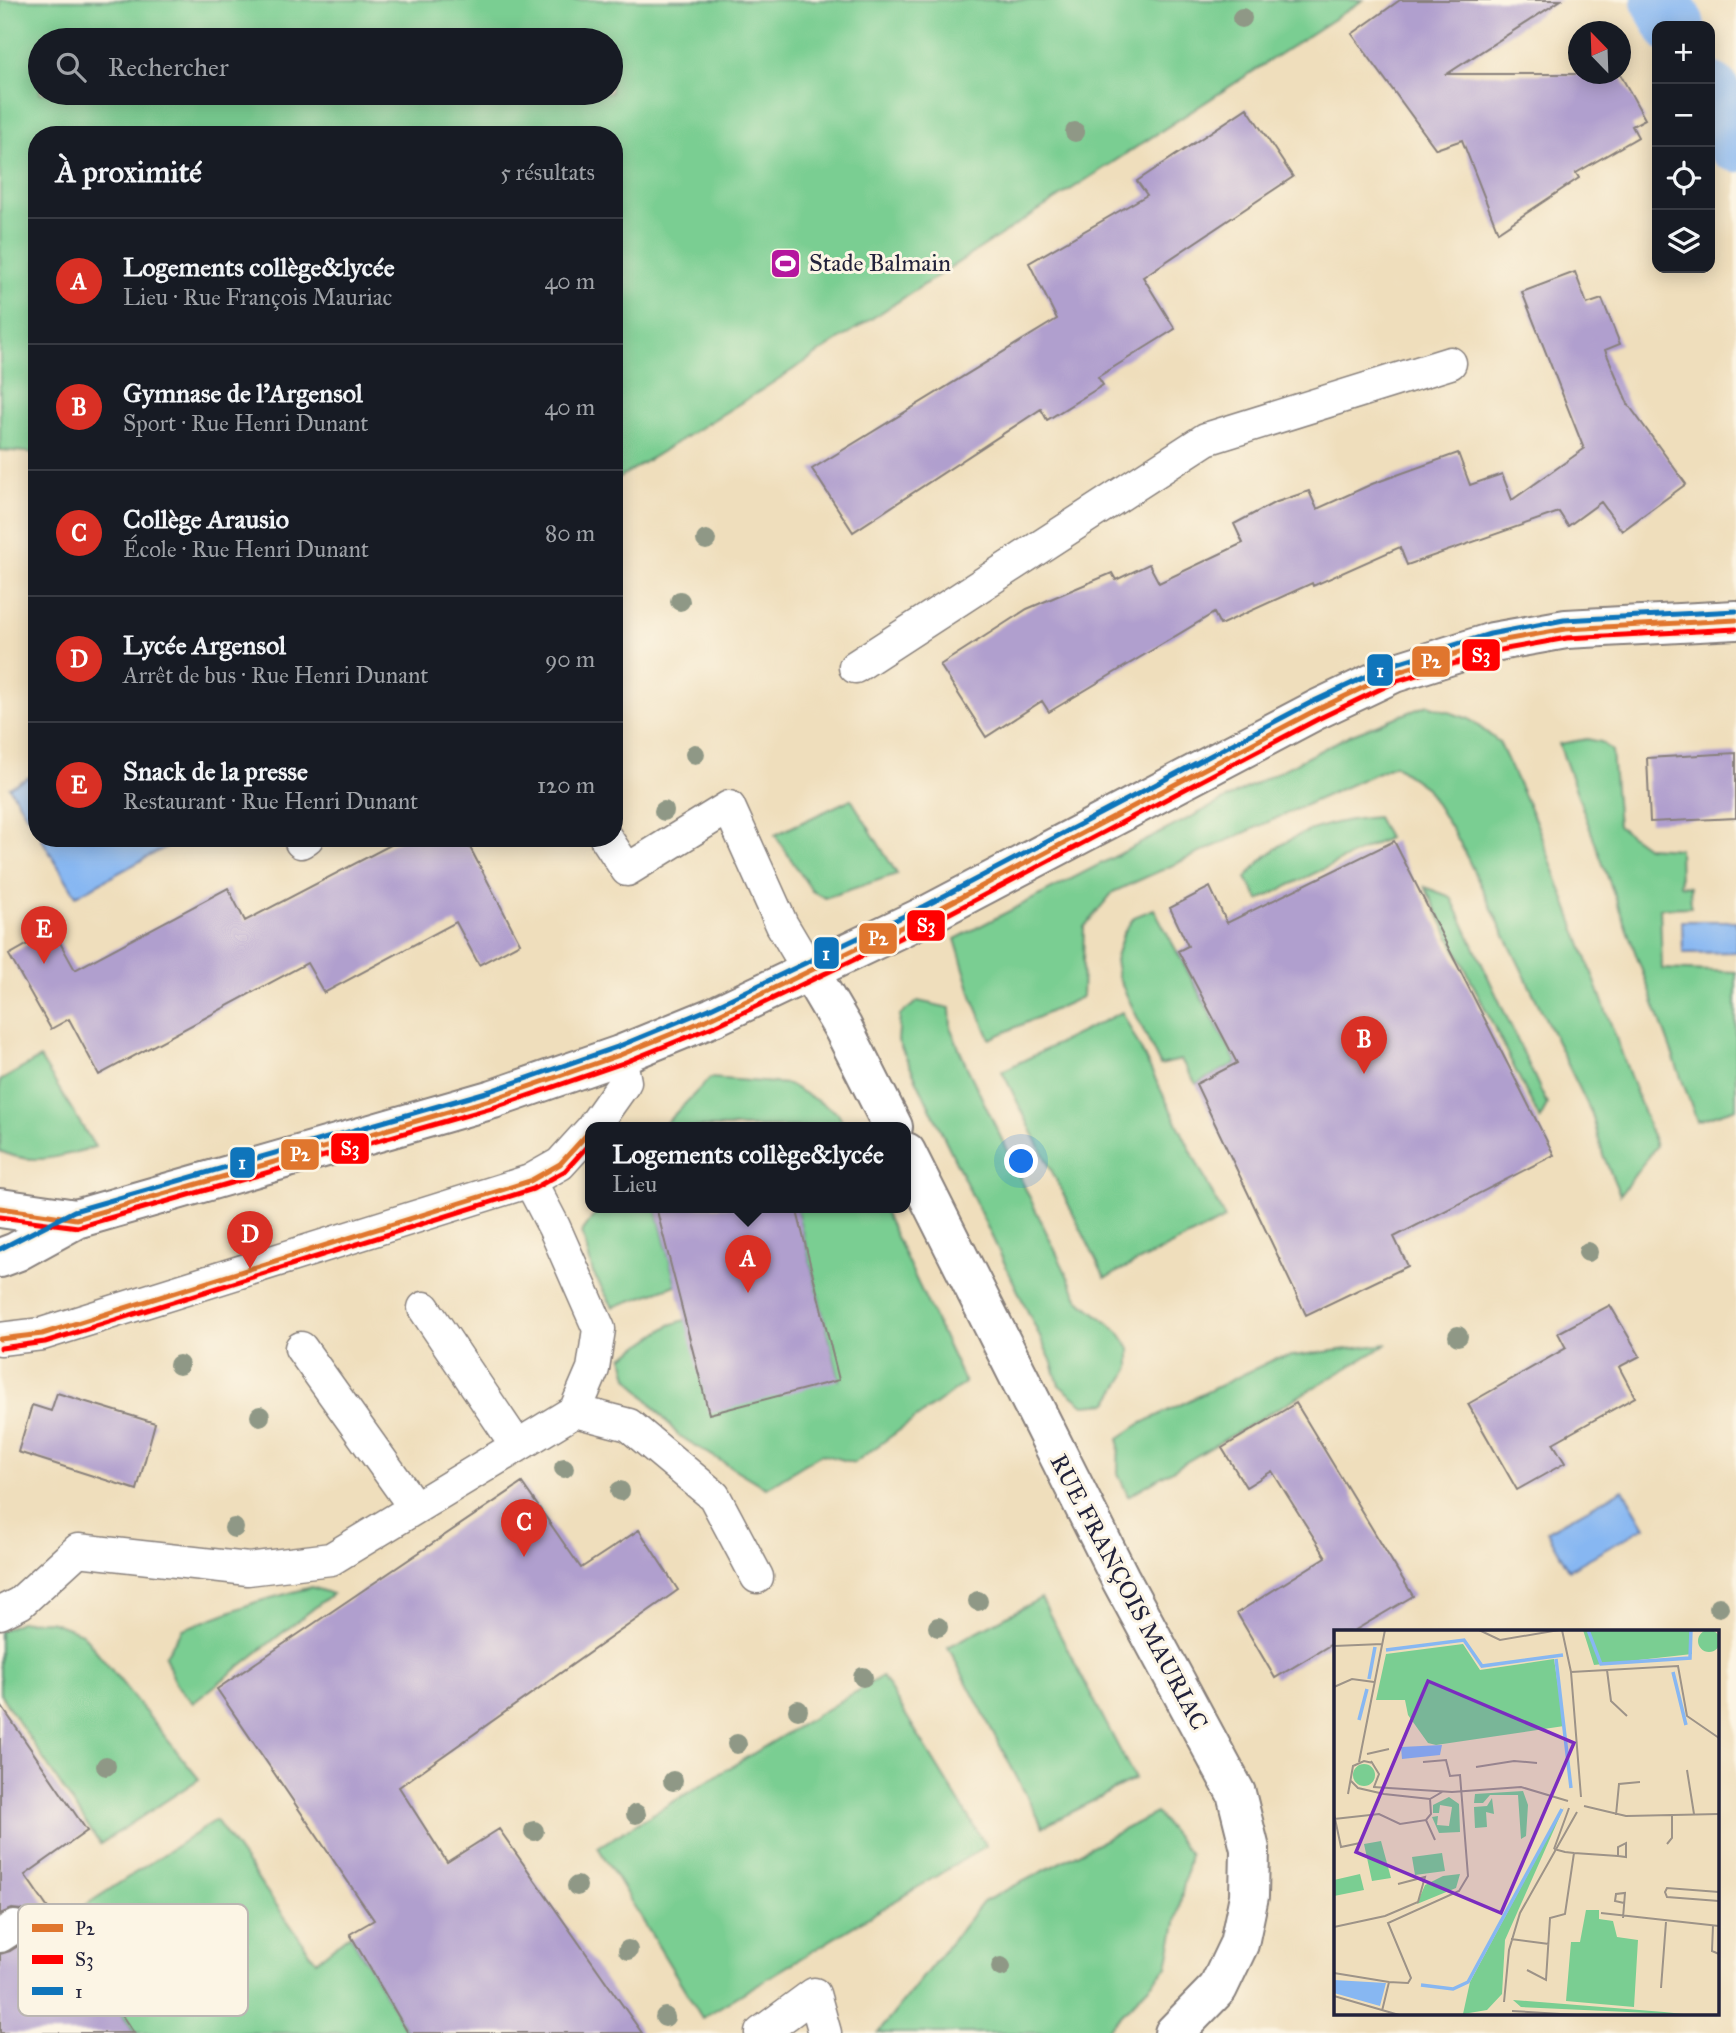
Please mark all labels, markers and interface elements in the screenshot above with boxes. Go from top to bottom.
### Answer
north arrow [1568,21,1631,84]
map controls [1652,21,1715,273]
button: + [1652,21,1715,84]
search box [28,28,623,105]
icon: search [52,48,90,86]
text: Rechercher [108,51,229,83]
button: − [1652,84,1715,147]
button: locate [1652,147,1715,210]
text: À proximité [56,154,202,190]
text: 5 résultats [500,158,595,186]
button: layers [1652,210,1715,273]
sports icon: Stade Balmain [769,246,803,280]
place label: Stade Balmain [809,248,951,278]
text: Logements collège&lycée [123,251,394,283]
text: A [71,267,87,295]
text: 40 m [545,267,595,295]
text: Lieu · Rue François Mauriac [123,283,392,311]
text: Gymnase de l'Argensol [123,377,363,409]
text: B [71,393,87,421]
text: 40 m [545,393,595,421]
text: Sport · Rue Henri Dunant [123,409,369,437]
text: Collège Arausio [123,503,289,535]
text: C [71,519,87,547]
text: 80 m [545,519,595,547]
text: École · Rue Henri Dunant [123,535,369,563]
text: Lycée Argensol [123,629,286,661]
line badge: S3 [1461,638,1501,672]
text: S3 [1472,644,1490,668]
text: D [70,645,88,673]
text: 90 m [545,645,595,673]
line badge: P2 [1411,645,1451,678]
text: P2 [1421,650,1442,673]
line badge: 1 [1366,653,1394,687]
text: 1 [1376,659,1384,682]
text: Arrêt de bus · Rue Henri Dunant [123,661,428,689]
text: Snack de la presse [123,755,308,787]
text: E [71,771,87,799]
text: 120 m [537,771,595,799]
text: Restaurant · Rue Henri Dunant [123,787,418,815]
pin: E [21,906,67,964]
line badge: S3 [906,909,946,942]
text: S3 [917,914,935,938]
line badge: P2 [858,922,898,955]
text: P2 [868,927,889,950]
line badge: 1 [813,936,840,970]
text: 1 [822,942,830,965]
pin: B [1341,1016,1387,1074]
popup [585,1122,911,1213]
line badge: S3 [330,1132,370,1165]
text: S3 [341,1137,359,1161]
line badge: P2 [280,1138,320,1171]
text: Logements collège&lycée [612,1138,884,1170]
text: P2 [290,1143,311,1166]
your location [1004,1144,1038,1178]
line badge: 1 [229,1146,256,1179]
text: 1 [238,1151,246,1174]
text: Lieu [612,1170,657,1198]
pin: D [227,1211,273,1269]
pin: A [725,1235,771,1293]
street label: RUE FRANÇOIS MAURIAC [1043,1449,1215,1735]
pin: C [501,1499,547,1557]
inset map [1334,1630,1718,2016]
legend [18,1904,248,2016]
text: P2 [75,1917,96,1940]
text: S3 [75,1948,94,1971]
text: 1 [75,1980,83,2003]

